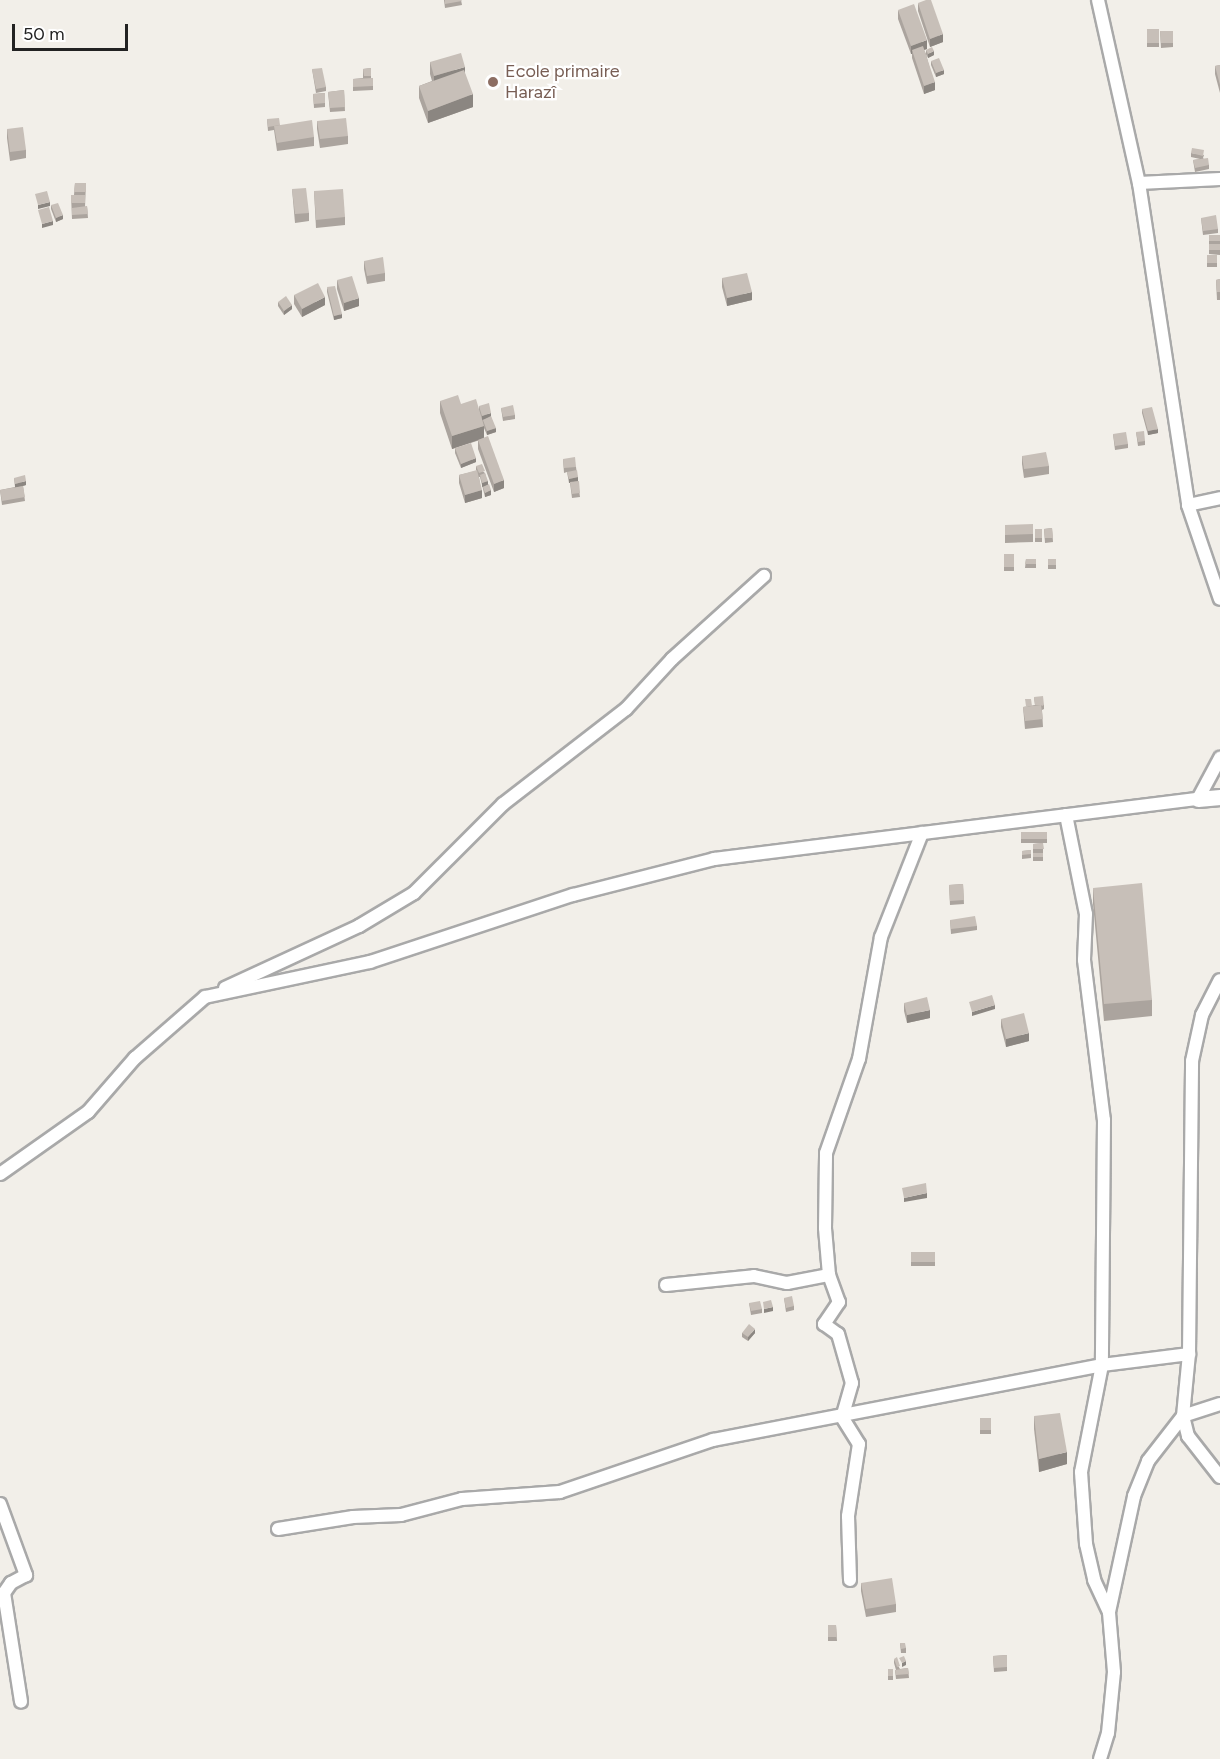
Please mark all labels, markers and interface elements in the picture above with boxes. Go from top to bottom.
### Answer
scale bar [15,12,130,50]
text: 50 m [23,23,65,45]
place label: Ecole primaire Harazî [505,61,620,104]
marker: Ecole primaire Harazî [486,75,500,89]

